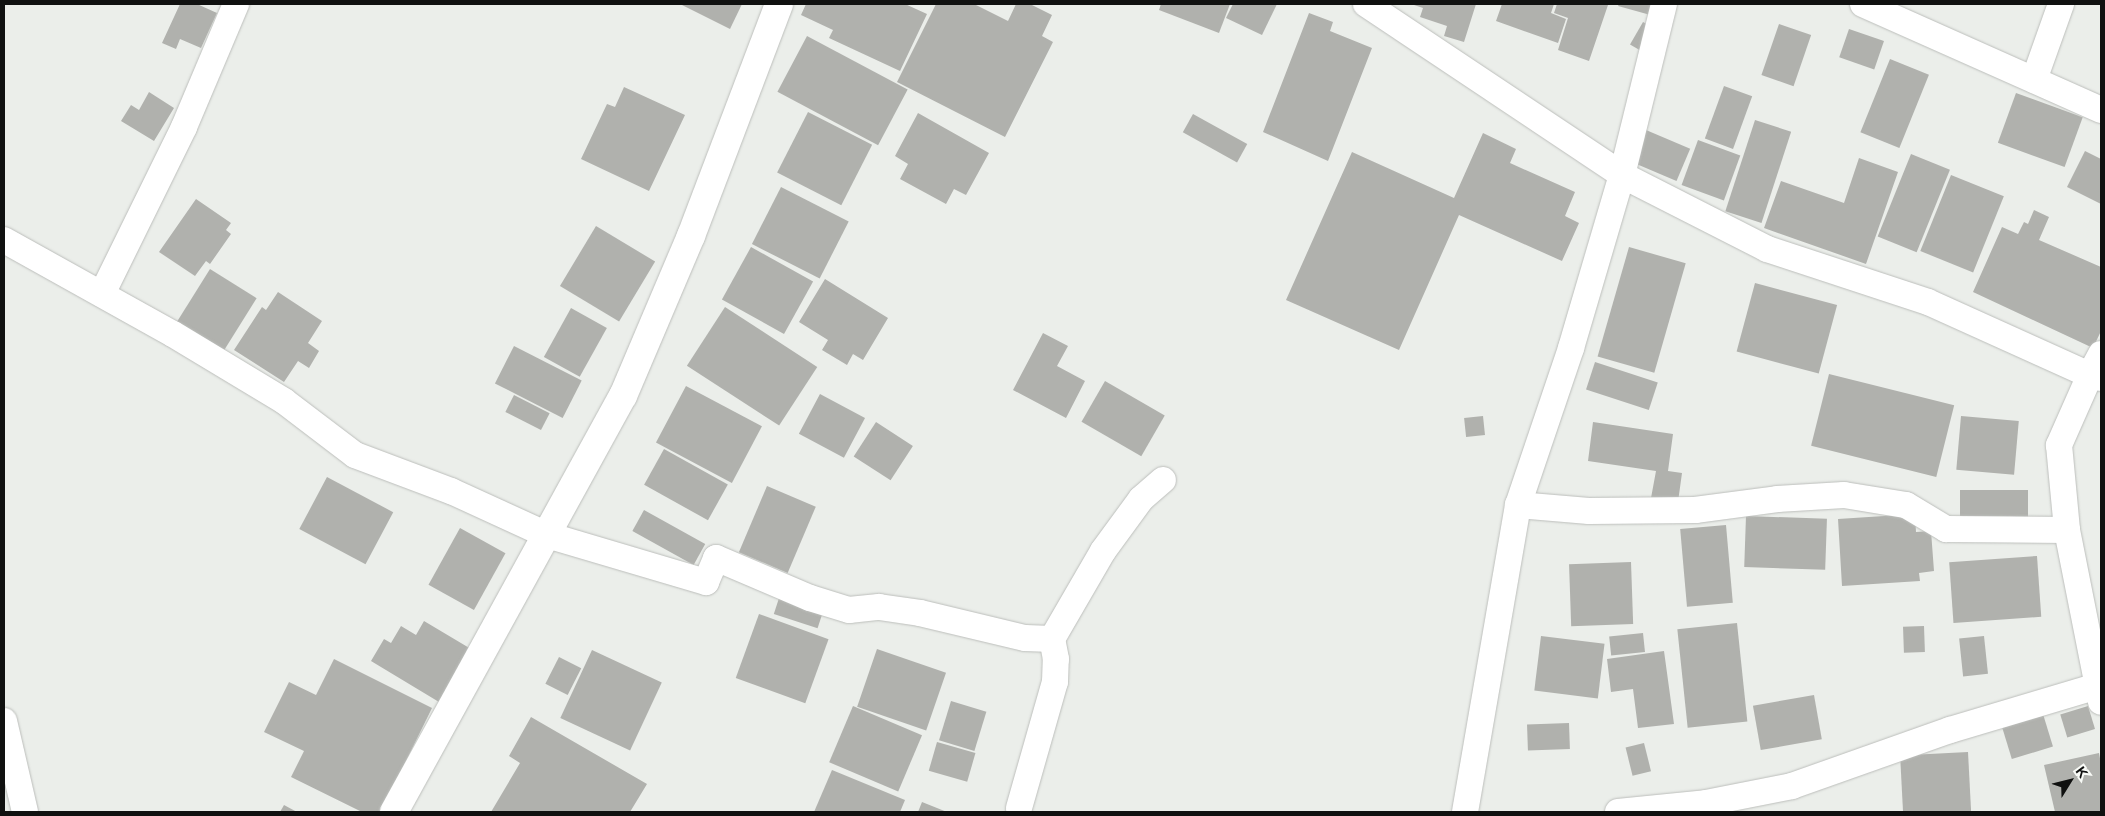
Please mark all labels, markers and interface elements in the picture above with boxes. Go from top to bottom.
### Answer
north arrow [2045,756,2095,806]
text: K [2073,763,2092,781]

